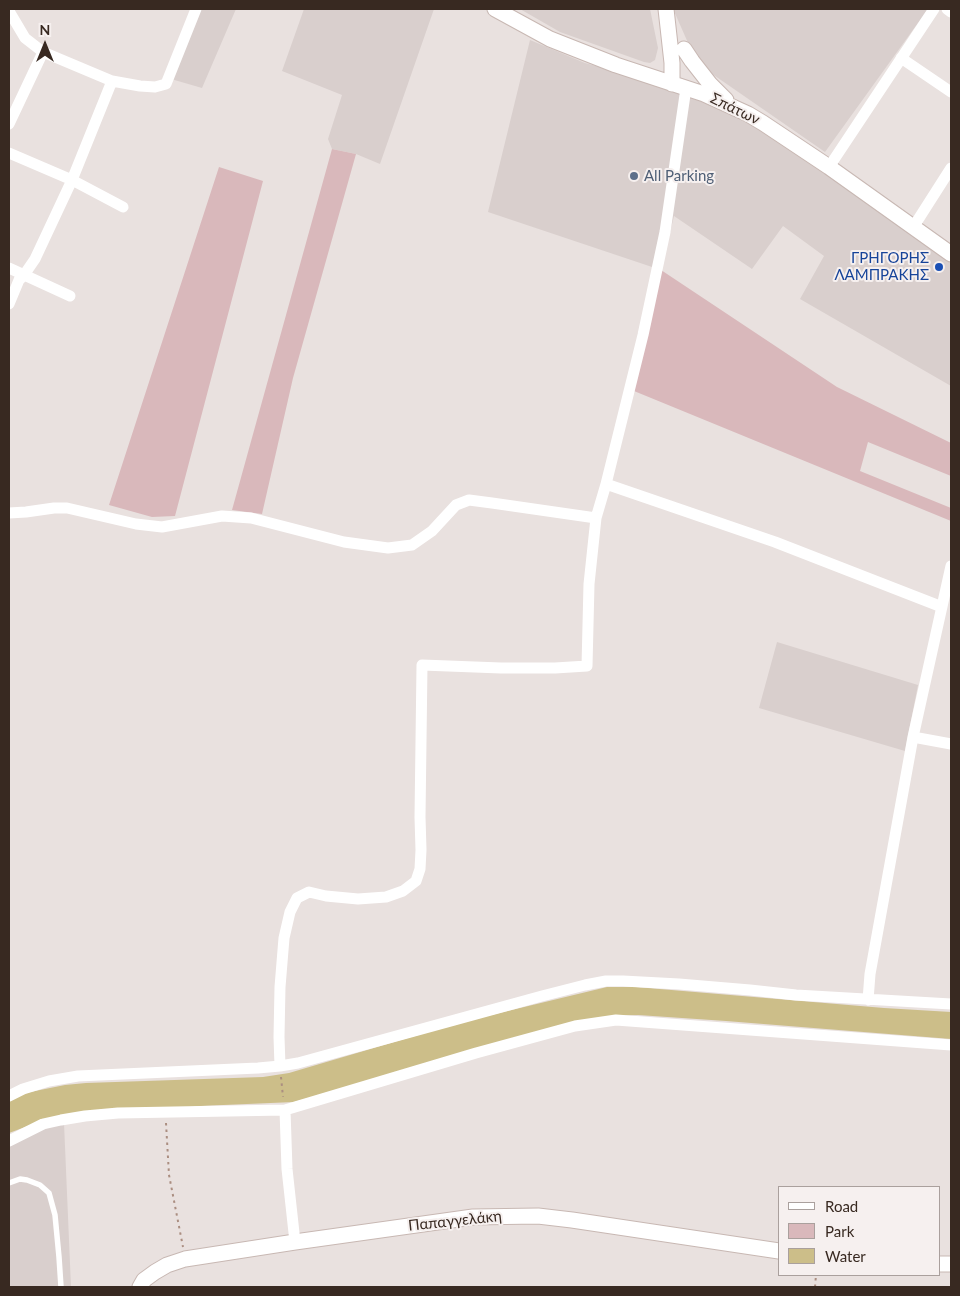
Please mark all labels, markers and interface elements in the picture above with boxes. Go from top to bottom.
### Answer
north arrow [20,20,70,70]
text: N [40,21,50,38]
street label: Σπάτων [707,89,763,129]
place label: All Parking [644,167,714,185]
marker: All Parking [628,170,640,182]
place label: ΓΡΗΓΟΡΗΣ ΛΑΜΠΡΑΚΗΣ [834,249,929,284]
marker: ΓΡΗΓΟΡΗΣ ΛΑΜΠΡΑΚΗΣ [933,261,945,273]
legend [778,1186,940,1276]
text: Road [825,1197,858,1215]
street label: Παπαγγελάκη [407,1207,503,1235]
text: Park [825,1222,854,1240]
text: Water [825,1247,866,1265]

